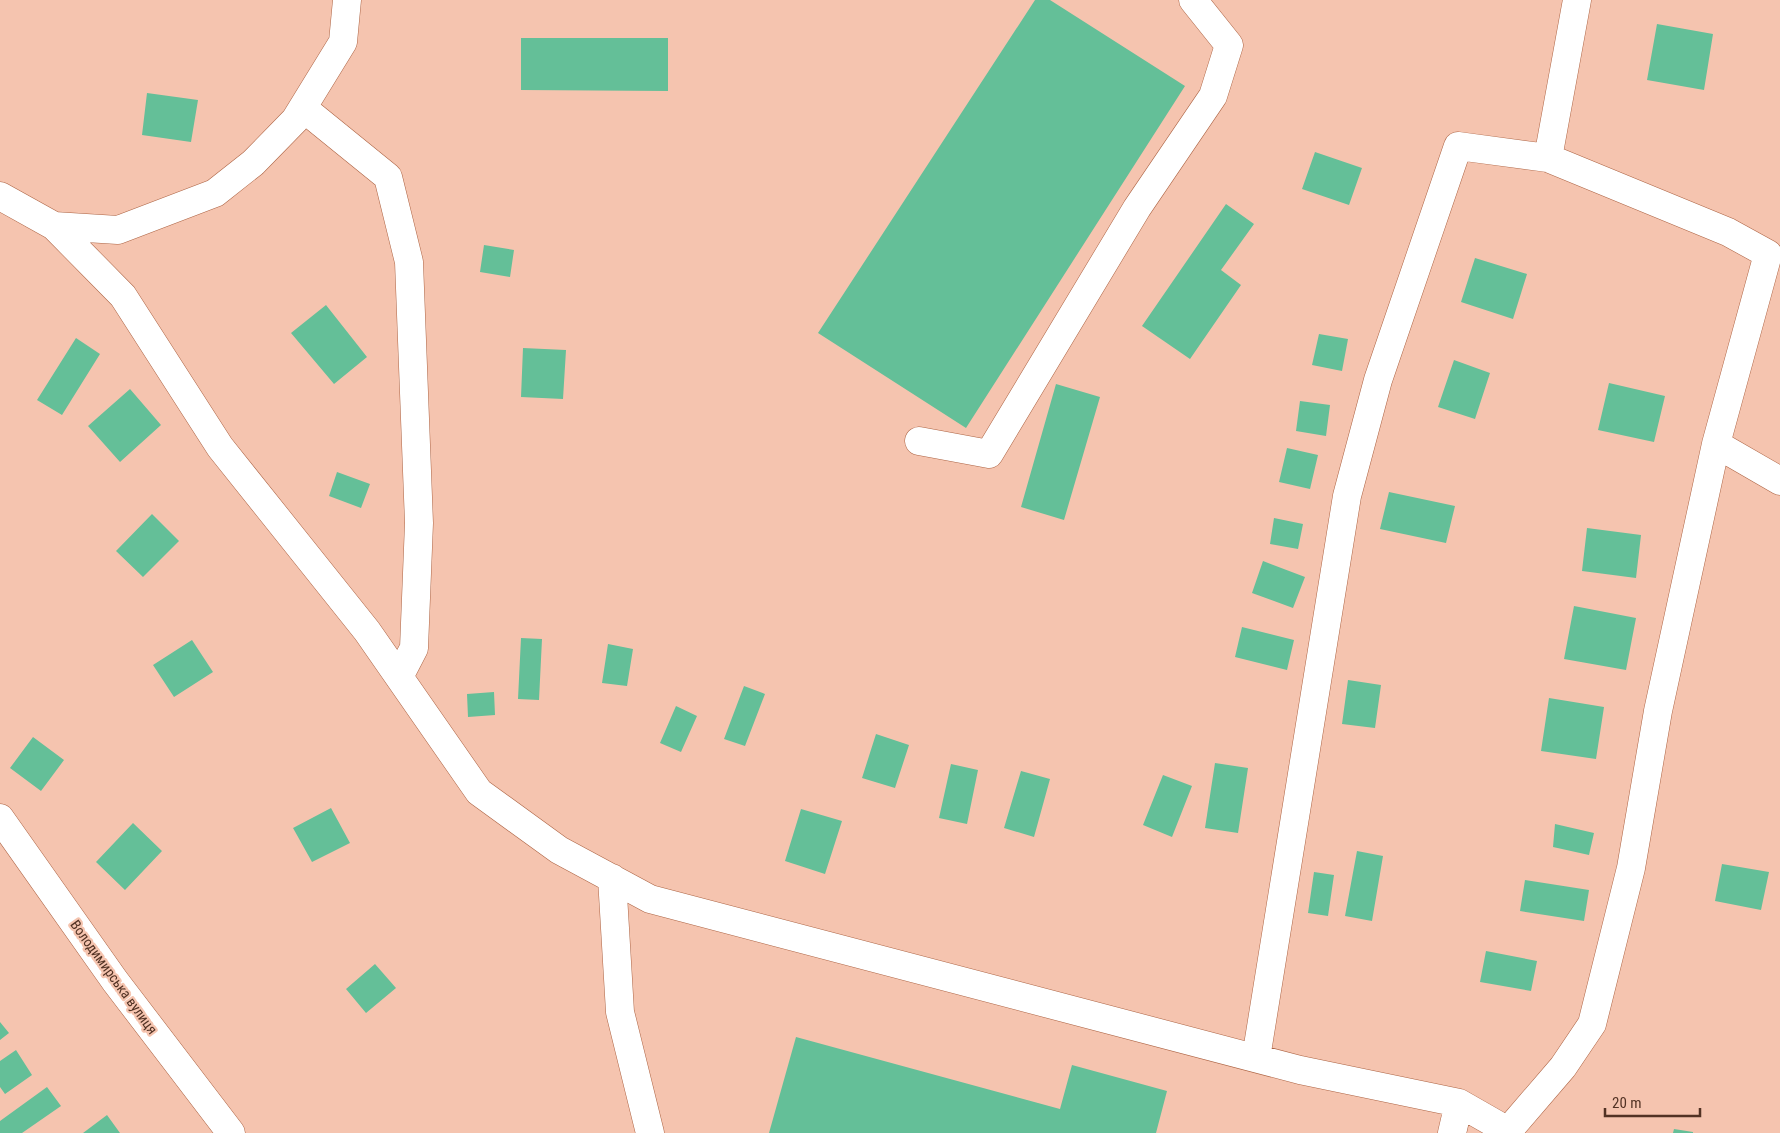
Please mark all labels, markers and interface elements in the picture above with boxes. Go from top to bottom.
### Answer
street label: Володимирська вулиця [67,917,161,1037]
scale bar [1605,1086,1700,1118]
text: 20 m [1612,1094,1642,1112]

